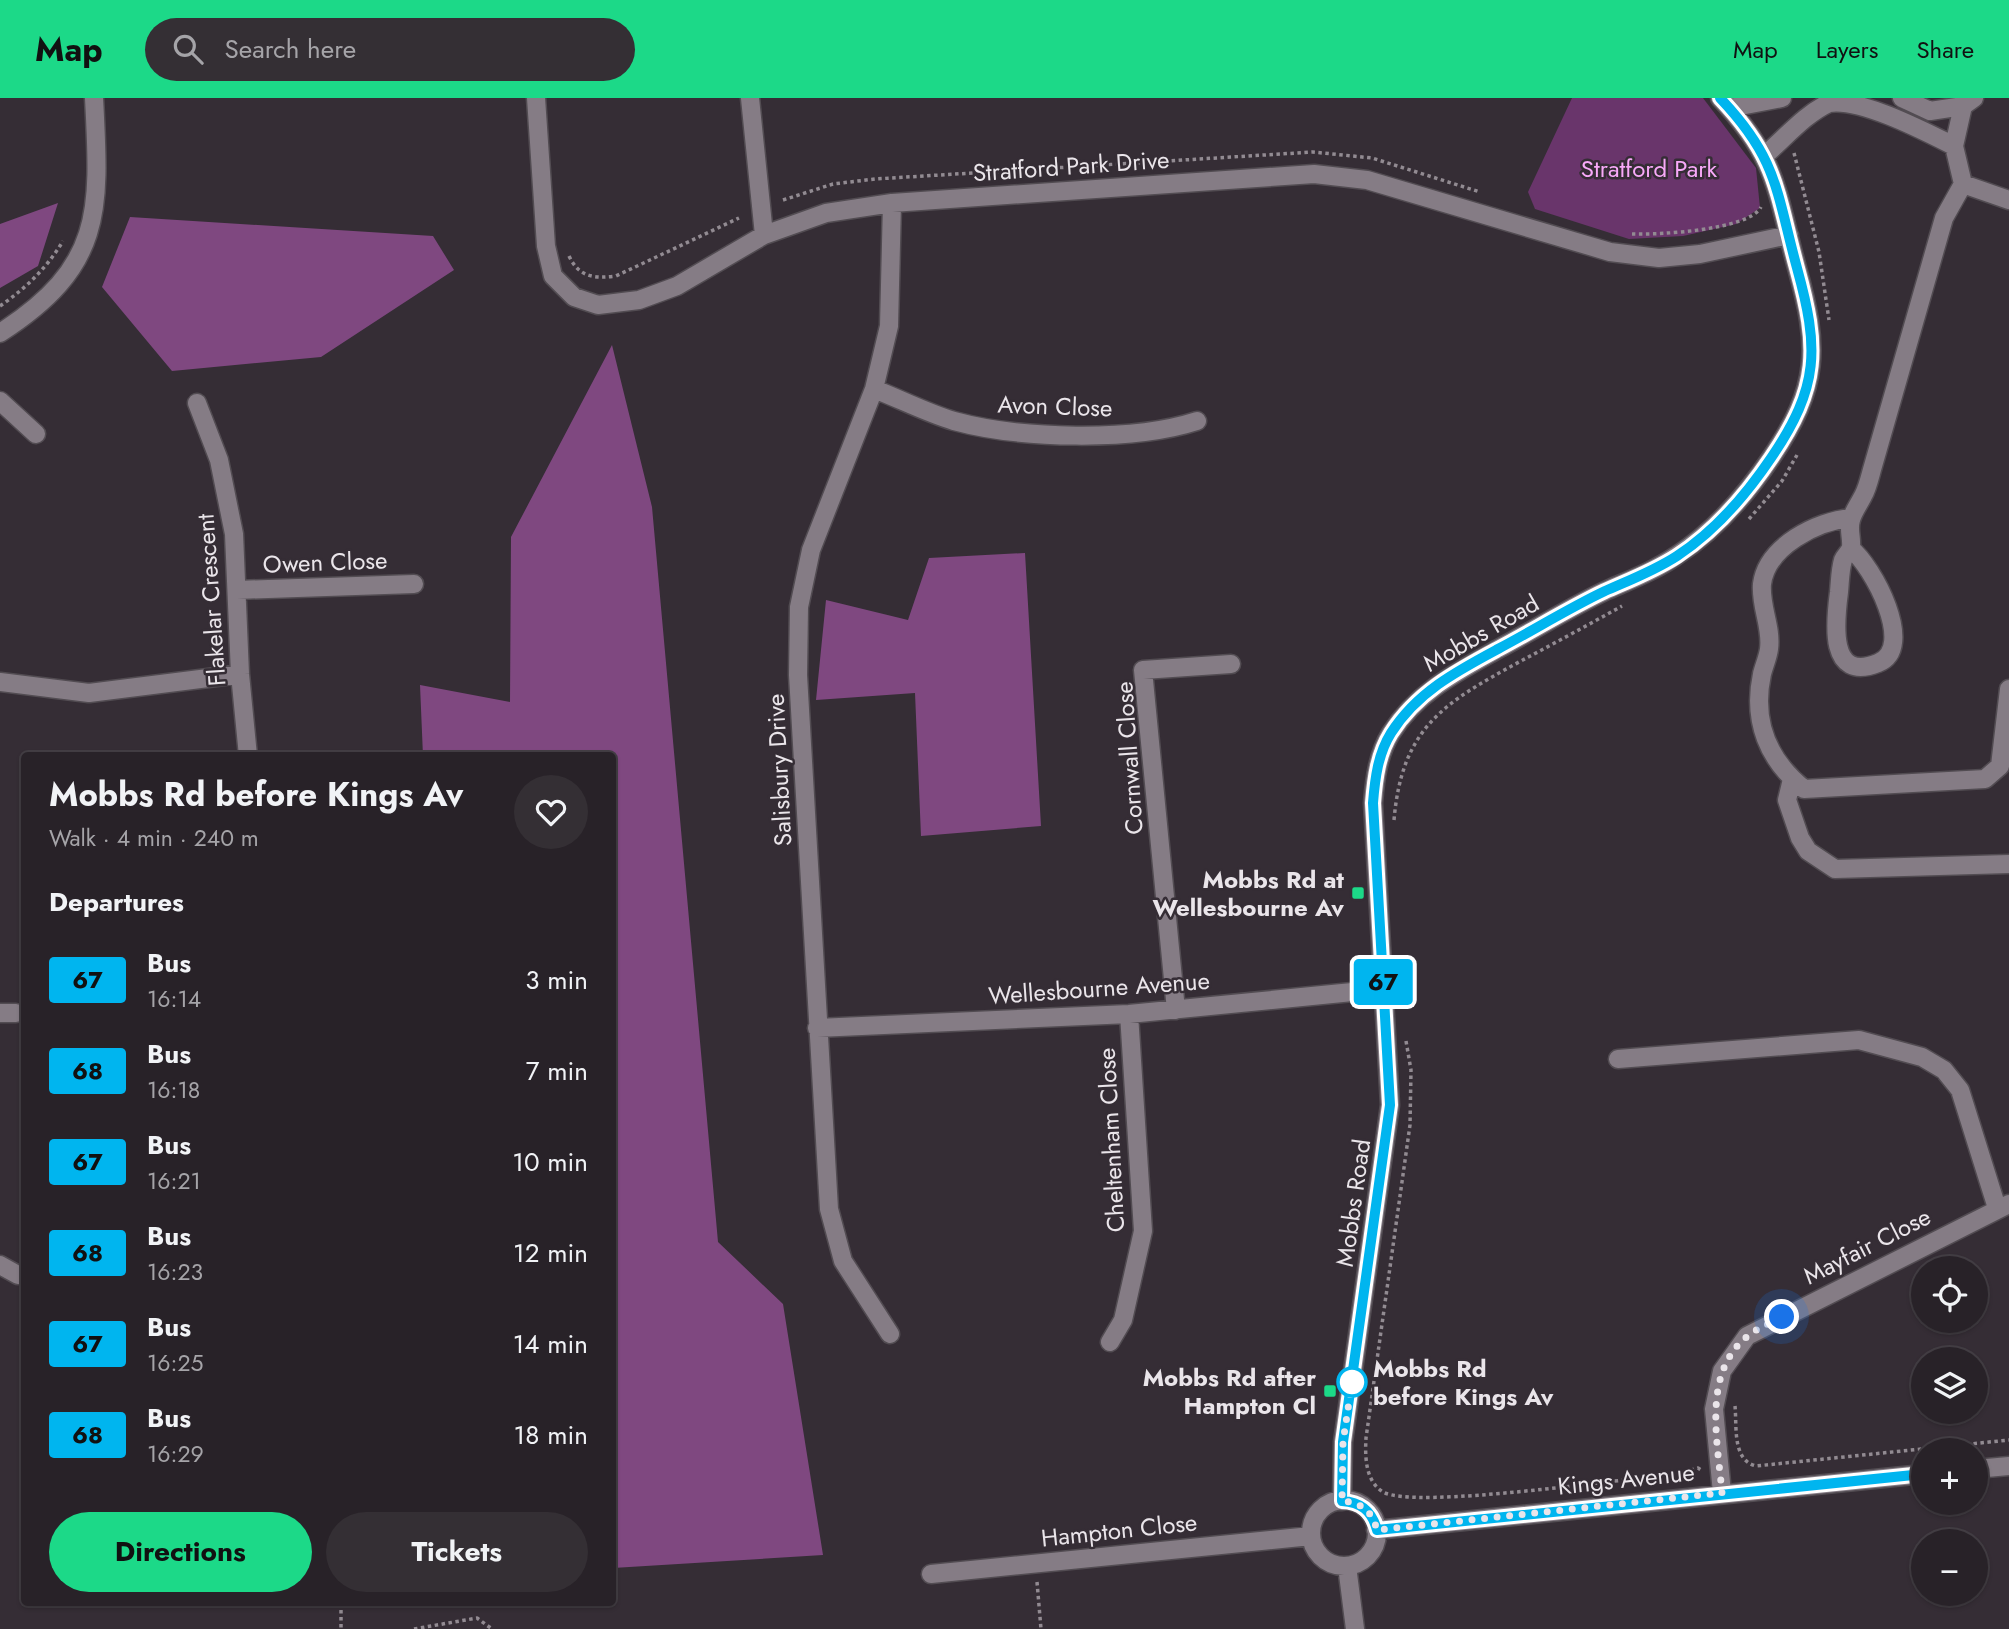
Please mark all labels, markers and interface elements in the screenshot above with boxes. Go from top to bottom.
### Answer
search box [145,18,635,81]
text: Map [35,26,103,73]
icon: search [169,30,207,68]
text: Search here [225,30,356,68]
text: Map [1733,32,1778,67]
text: Layers [1816,32,1878,67]
text: Share [1916,32,1974,67]
street label: Stratford Park Drive [972,142,1170,190]
park label: Stratford Park [1581,151,1718,186]
street label: Avon Close [997,387,1113,425]
street label: Flakelar Crescent [188,512,234,687]
street label: Owen Close [262,542,388,582]
street label: Mobbs Road [1417,586,1545,680]
street label: Cornwall Close [1106,680,1152,836]
street label: Salisbury Drive [758,693,800,847]
text: Mobbs Rd before Kings Av [49,771,463,818]
button: heart [514,775,588,849]
text: Walk · 4 min · 240 m [49,821,259,855]
place label: Mobbs Rd at Wellesbourne Av [1152,862,1344,925]
text: Departures [49,883,184,921]
marker: Mobbs Rd at Wellesbourne Av [1350,885,1366,901]
text: Bus [147,944,191,982]
line badge: 67 [1352,959,1414,1005]
text: 3 min [525,961,588,999]
text: 67 [72,962,103,997]
street label: Wellesbourne Avenue [987,963,1211,1013]
text: 67 [1368,964,1398,999]
text: 16:14 [147,982,201,1016]
text: Bus [147,1035,191,1073]
street label: Cheltenham Close [1089,1047,1133,1233]
text: 7 min [526,1052,588,1090]
text: 68 [72,1053,103,1088]
text: 16:18 [147,1073,200,1107]
text: Bus [147,1126,191,1164]
street label: Mobbs Road [1327,1137,1379,1269]
text: 10 min [512,1143,588,1181]
text: 67 [72,1144,103,1179]
text: 16:21 [147,1164,201,1198]
street label: Mayfair Close [1797,1199,1937,1293]
text: Bus [147,1217,191,1255]
text: 12 min [513,1234,588,1272]
text: 68 [72,1235,103,1270]
text: 16:23 [147,1255,203,1289]
map controls [1911,1256,1988,1606]
button: locate [1911,1256,1988,1333]
your location [1764,1299,1799,1334]
text: Bus [147,1308,191,1346]
text: 14 min [513,1325,588,1363]
text: 67 [72,1326,103,1361]
text: 16:25 [147,1346,204,1380]
button: layers [1911,1347,1988,1424]
place label: Mobbs Rd before Kings Av [1373,1351,1554,1414]
place label: Mobbs Rd after Hampton Cl [1143,1360,1316,1423]
marker: Mobbs Rd before Kings Av [1337,1367,1367,1397]
marker: Mobbs Rd after Hampton Cl [1322,1383,1338,1399]
text: Bus [147,1399,191,1437]
text: 18 min [514,1416,588,1454]
text: 68 [72,1417,103,1452]
text: 16:29 [147,1437,204,1471]
button: + [1911,1438,1988,1515]
street label: Kings Avenue [1556,1454,1696,1504]
street label: Hampton Close [1039,1504,1199,1556]
button: Directions [49,1512,312,1592]
button: Tickets [326,1512,588,1592]
button: − [1911,1529,1988,1606]

